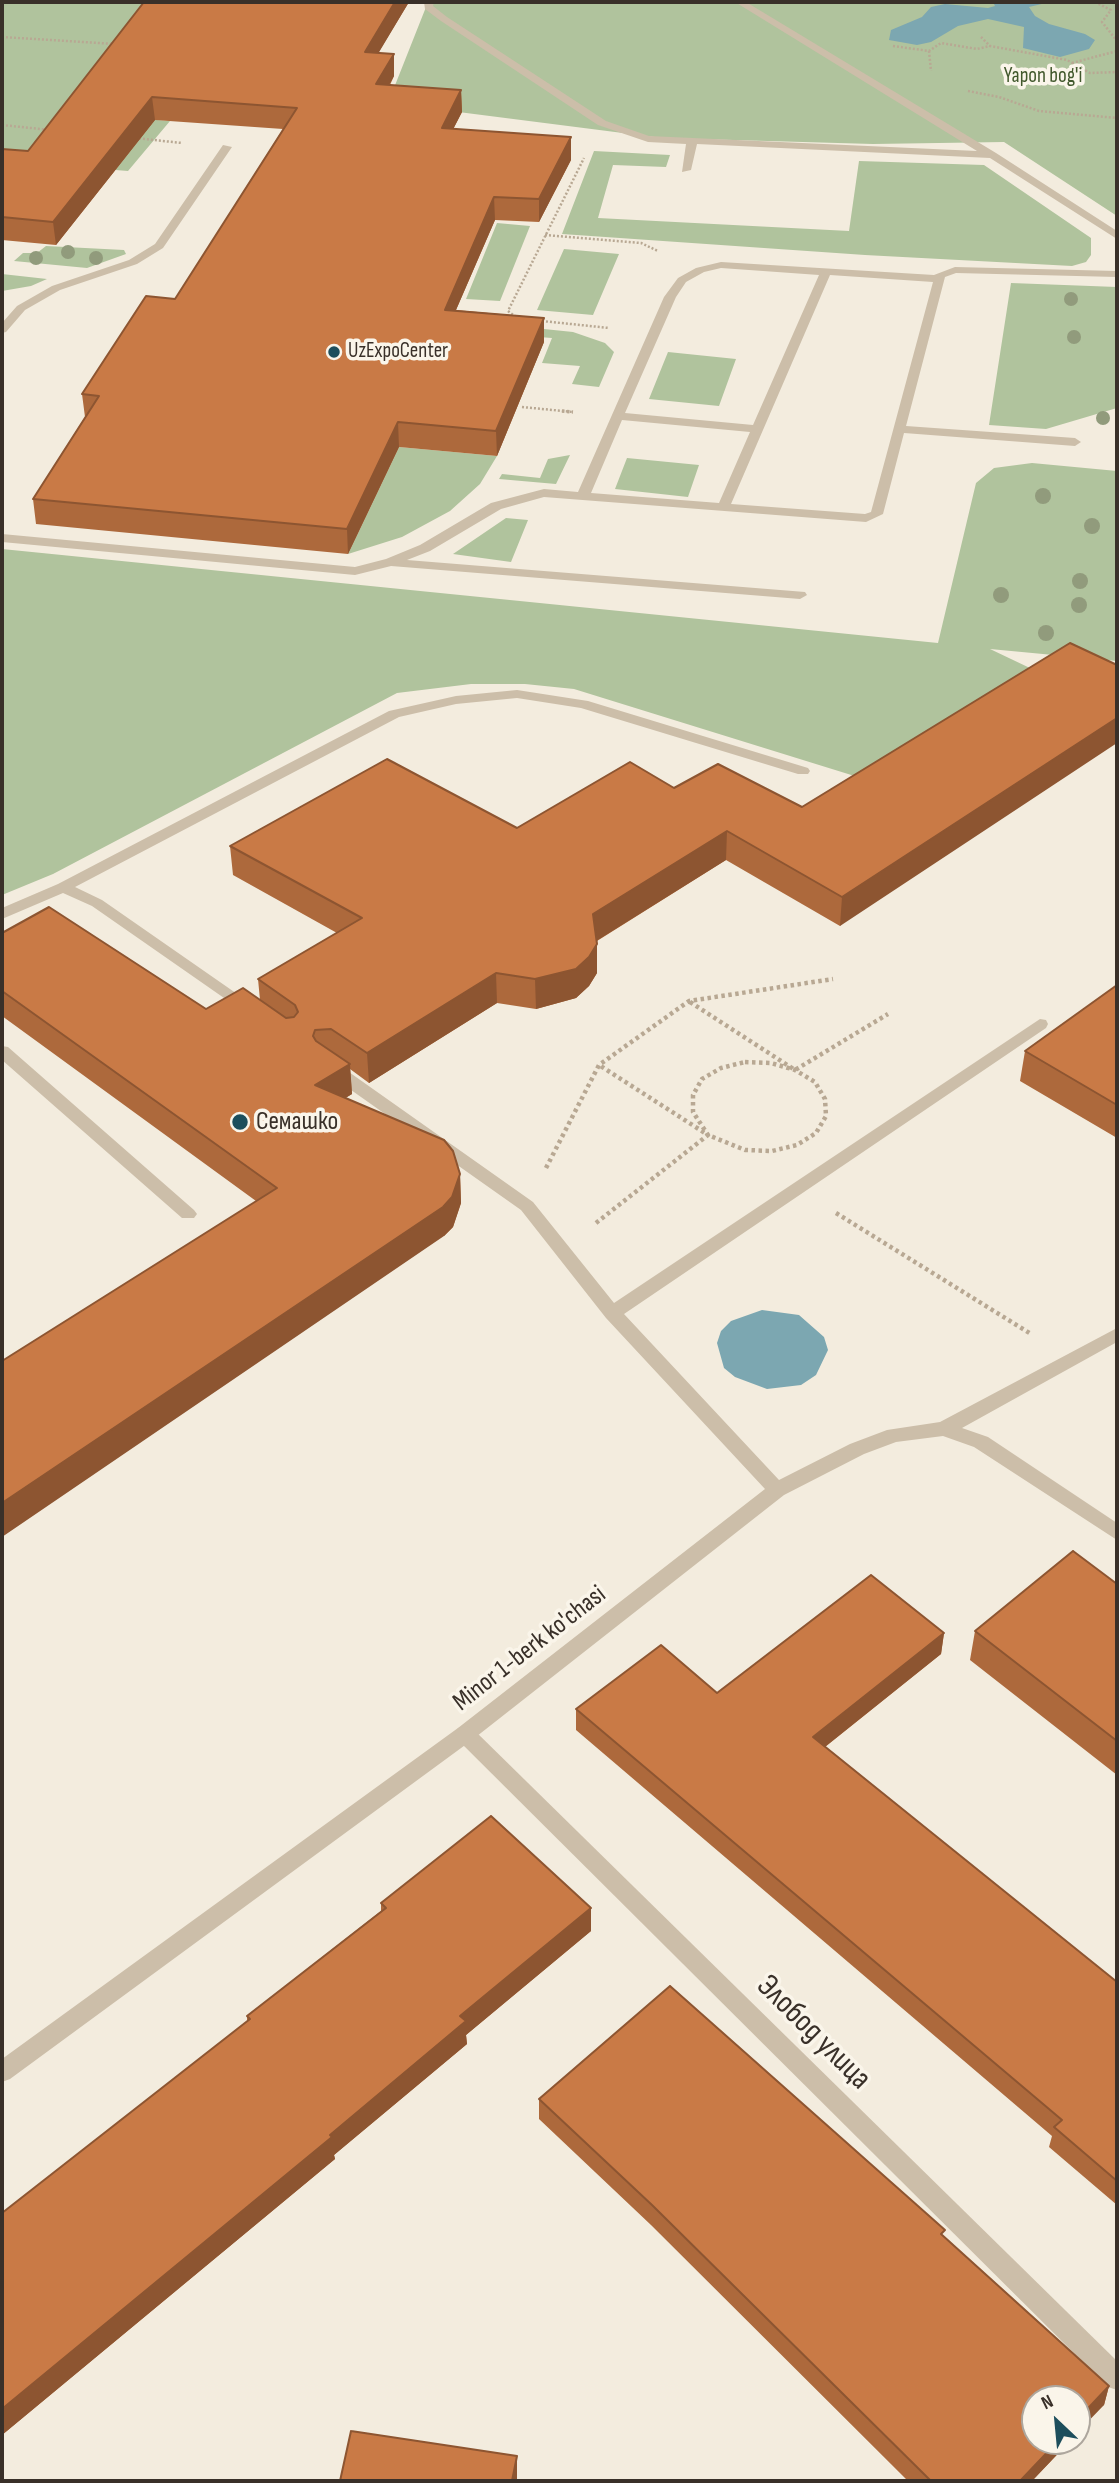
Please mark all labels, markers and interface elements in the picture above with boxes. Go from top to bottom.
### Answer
park label: Yapon bog'i [1004,64,1082,90]
place label: UzExpoCenter [348,339,448,365]
marker: UzExpoCenter [326,344,342,360]
place label: Семашко [256,1106,338,1138]
marker: Семашко [230,1112,250,1132]
street label: Minor 1-berk ko'chasi [447,1580,613,1718]
street label: Элобод улица [748,1968,878,2098]
north arrow [1021,2385,1091,2455]
text: N [1038,2390,1057,2415]

